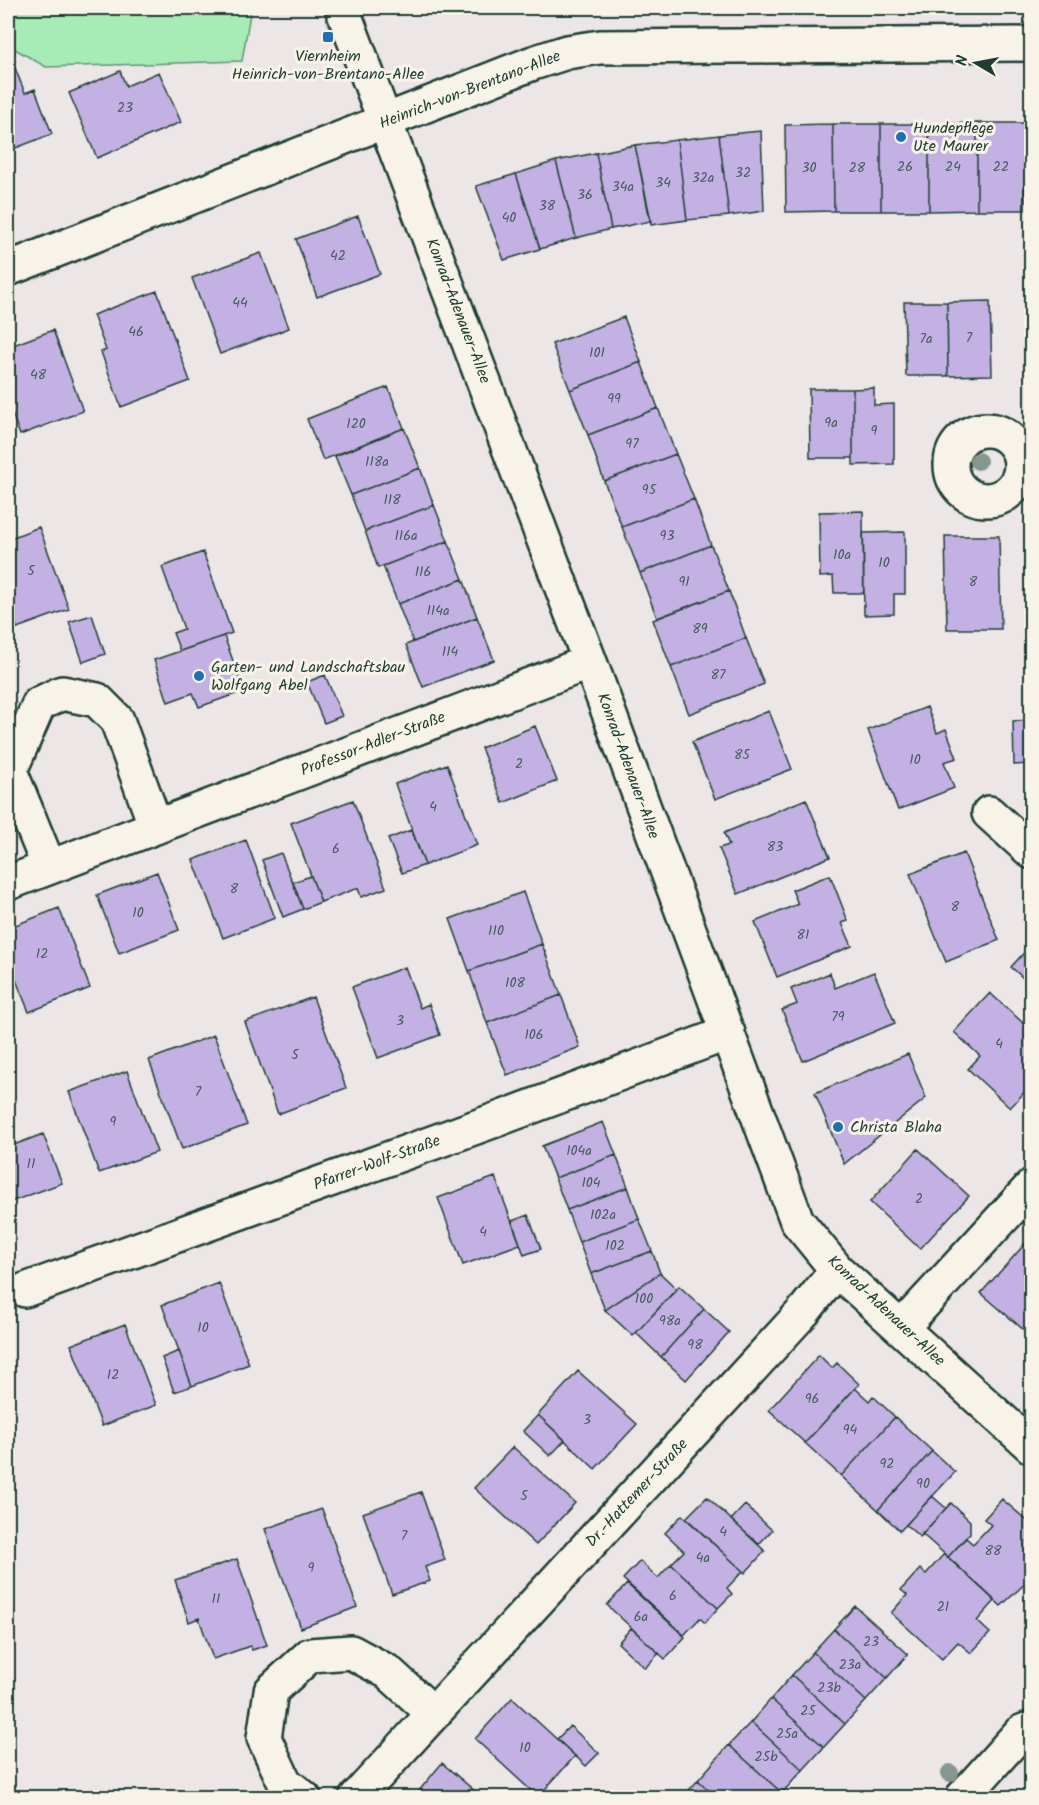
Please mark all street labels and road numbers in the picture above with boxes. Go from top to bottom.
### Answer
street label: Heinrich-von-Brentano-Allee [376,44,564,136]
street label: Konrad-Adenauer-Allee [419,235,497,387]
street label: Konrad-Adenauer-Allee [590,689,666,843]
street label: Professor-Adler-Straße [297,705,449,783]
street label: Pfarrer-Wolf-Straße [310,1128,444,1198]
street label: Konrad-Adenauer-Allee [821,1249,951,1373]
street label: Dr.-Hattemer-Straße [580,1433,694,1553]

